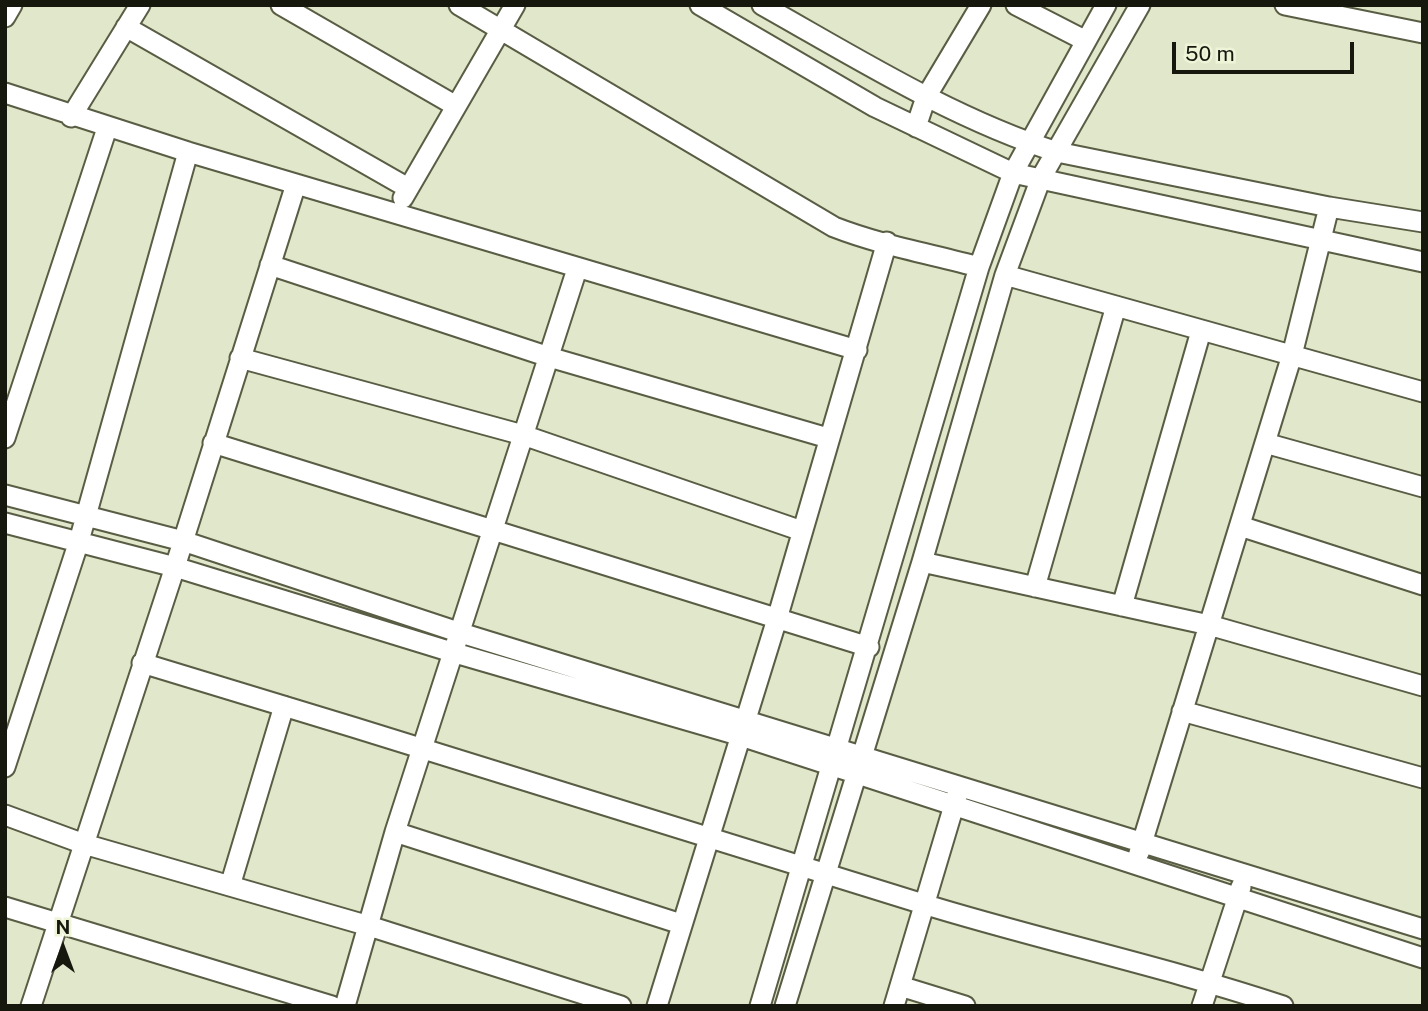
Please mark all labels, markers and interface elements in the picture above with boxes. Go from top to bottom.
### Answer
scale bar [1176,28,1358,72]
text: 50 m [1185,41,1235,66]
north arrow [28,913,98,983]
text: N [56,916,70,938]

